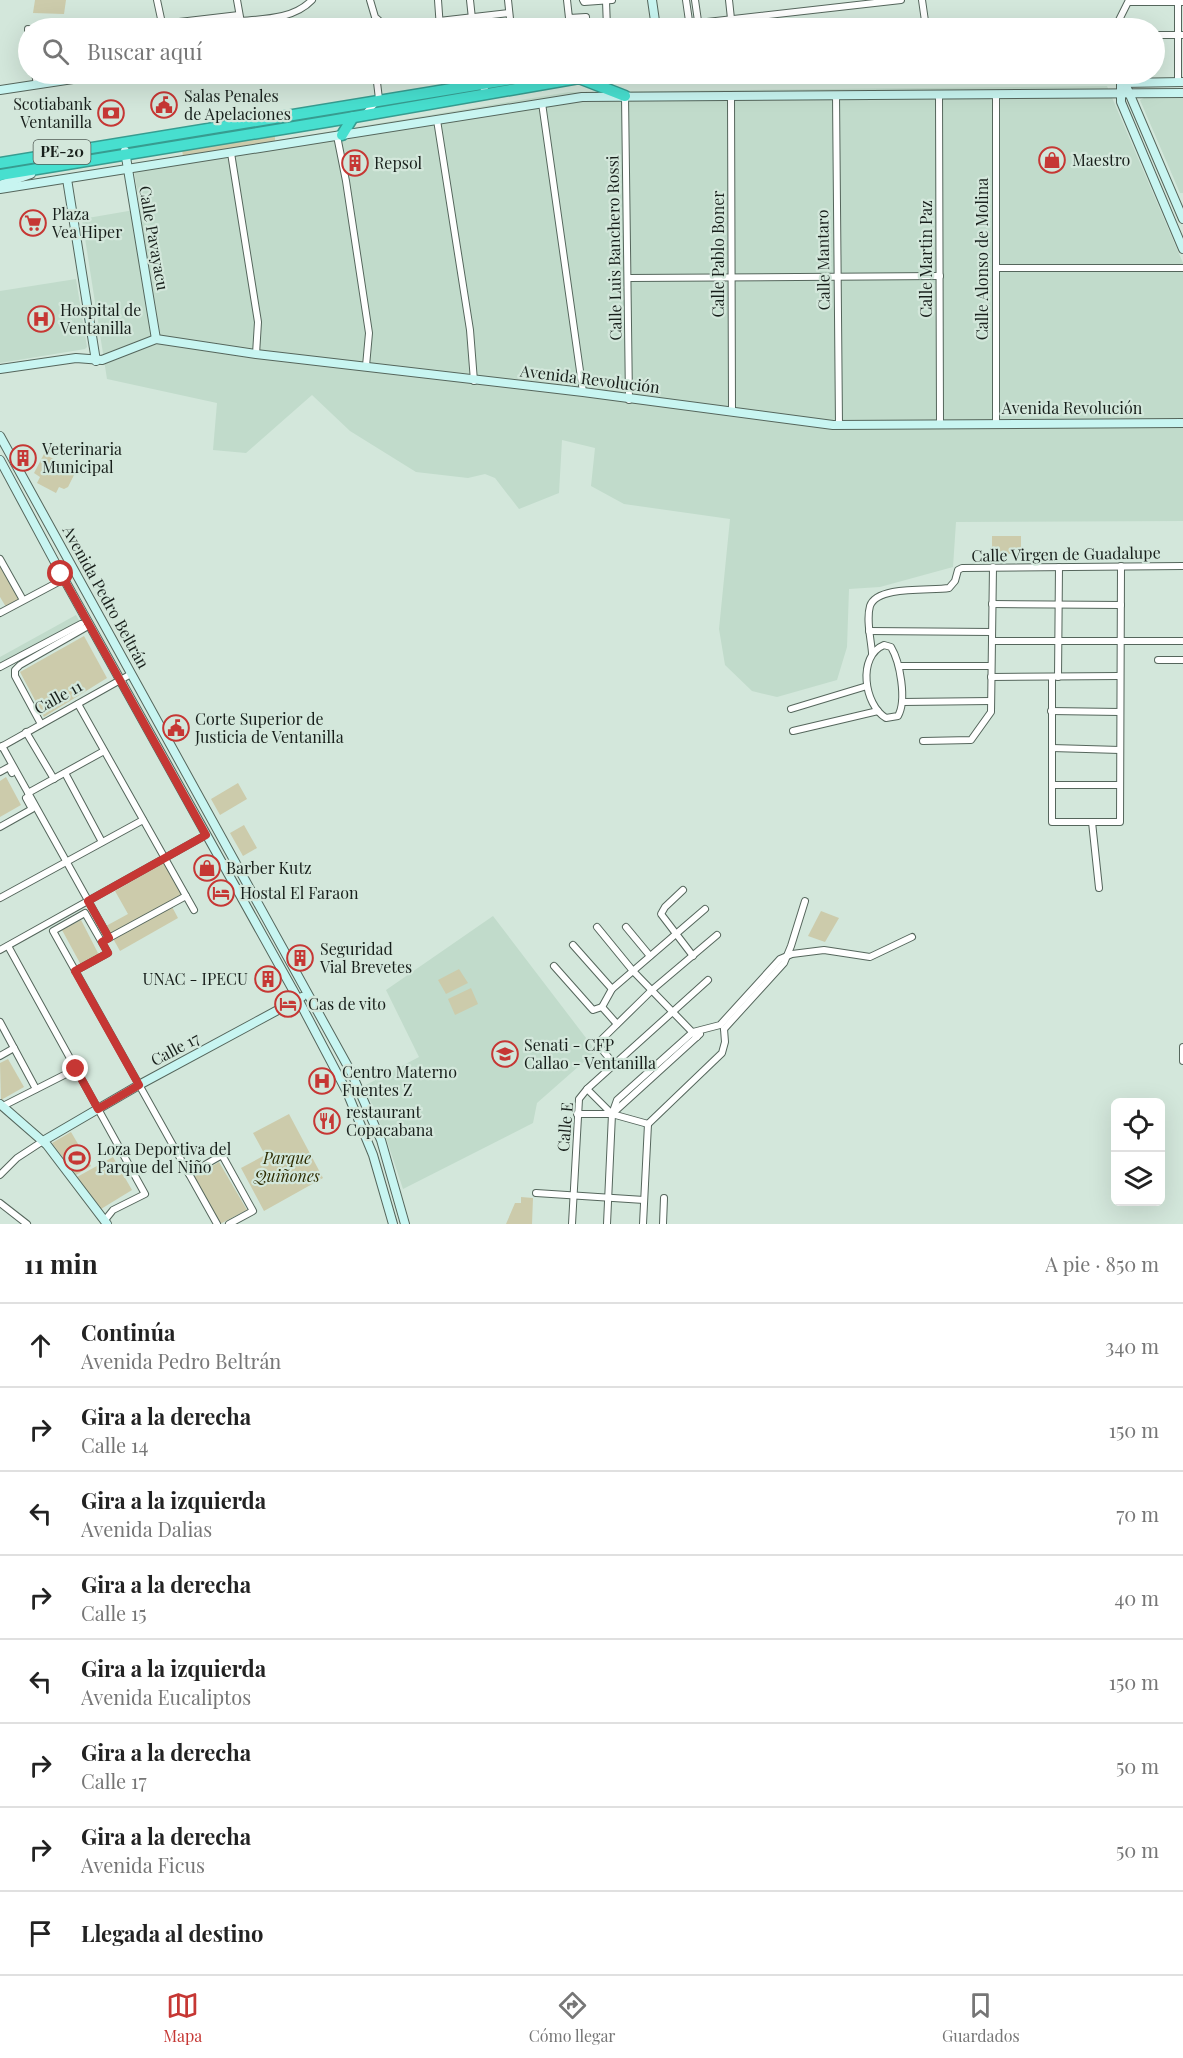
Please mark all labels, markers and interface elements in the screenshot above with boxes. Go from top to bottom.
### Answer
search box [18,18,1165,84]
icon: search [39,35,72,68]
text: Buscar aquí [87,36,202,66]
place label: Salas Penales de Apelaciones [184,85,291,124]
public building icon: Salas Penales de Apelaciones [149,90,179,120]
place label: Scotiabank Ventanilla [13,93,92,132]
bank icon: Scotiabank Ventanilla [96,98,126,128]
road number: PE-20 [34,140,90,164]
shop icon: Maestro [1037,145,1067,175]
building icon: Repsol [340,148,370,178]
place label: Maestro [1072,149,1131,170]
place label: Repsol [374,152,423,173]
street label: Calle Luis Banchero Rossi [601,155,626,341]
street label: Calle Alonso de Molina [971,178,992,340]
street label: Calle Pavayacu [135,184,174,292]
street label: Calle Pablo Boner [707,191,728,317]
street label: Calle Martin Paz [915,200,936,318]
place label: Plaza Vea Hiper [51,203,122,242]
supermarket icon: Plaza Vea Hiper [18,208,48,238]
street label: Calle Mantaro [811,209,834,310]
place label: Hospital de Ventanilla [59,299,141,338]
hospital icon: Hospital de Ventanilla [26,304,56,334]
street label: Avenida Revolución [518,359,662,398]
street label: Avenida Revolución [1001,397,1143,418]
place label: Veterinaria Municipal [41,438,122,477]
building icon: Veterinaria Municipal [8,443,38,473]
street label: Avenida Pedro Beltrán [58,521,155,672]
street label: Calle Virgen de Guadalupe [971,541,1161,566]
route start [47,560,73,586]
street label: Calle 11 [30,675,86,718]
place label: Corte Superior de Justicia de Ventanilla [194,708,344,747]
public building icon: Corte Superior de Justicia de Ventanilla [161,713,191,743]
shop icon: Barber Kutz [192,853,222,883]
place label: Barber Kutz [226,857,312,878]
hotel icon: Hostal El Faraon [206,878,236,908]
place label: Hostal El Faraon [240,882,359,903]
place label: Seguridad Vial Brevetes [319,938,412,977]
building icon: Seguridad Vial Brevetes [285,943,315,973]
building icon: UNAC - IPECU [253,964,283,994]
place label: UNAC - IPECU [143,968,248,989]
hotel icon: Cas de vito [273,989,303,1019]
place label: Cas de vito [308,993,386,1014]
street label: Calle 17 [147,1027,203,1070]
place label: Senati - CFP Callao - Ventanilla [524,1034,656,1073]
school or university icon: Senati - CFP Callao - Ventanilla [490,1039,520,1069]
route end [62,1055,88,1081]
place label: Centro Materno Fuentes Z [342,1061,457,1100]
hospital icon: Centro Materno Fuentes Z [307,1066,337,1096]
map controls [1111,1098,1165,1206]
button: locate [1111,1098,1165,1152]
place label: restaurant Copacabana [346,1101,433,1140]
street label: Calle E [552,1101,577,1153]
restaurant icon: restaurant Copacabana [312,1106,342,1136]
place label: Loza Deportiva del Parque del Niño [97,1138,232,1177]
sports icon: Loza Deportiva del Parque del Niño [62,1143,92,1173]
park label: Parque Quiñones [253,1147,320,1186]
button: layers [1111,1152,1165,1206]
text: 11 min [24,1246,98,1281]
text: A pie · 850 m [1045,1250,1159,1277]
text: Continúa [81,1317,175,1347]
icon: ahead [24,1329,57,1362]
text: 340 m [1105,1332,1159,1359]
text: Avenida Pedro Beltrán [81,1347,281,1374]
text: Gira a la derecha [81,1401,251,1431]
icon: right [24,1413,57,1446]
text: 150 m [1109,1416,1159,1443]
text: Calle 14 [81,1431,148,1458]
text: Gira a la izquierda [81,1485,266,1515]
icon: left [24,1497,57,1530]
text: 70 m [1116,1500,1159,1527]
text: Avenida Dalias [81,1515,212,1542]
text: Gira a la derecha [81,1569,251,1599]
icon: right [24,1581,57,1614]
text: 40 m [1114,1584,1159,1611]
text: Calle 15 [81,1599,147,1626]
text: Gira a la izquierda [81,1653,266,1683]
icon: left [24,1665,57,1698]
text: 150 m [1109,1668,1159,1695]
text: Avenida Eucaliptos [81,1683,251,1710]
text: Gira a la derecha [81,1737,251,1767]
icon: right [24,1749,57,1782]
text: 50 m [1116,1752,1159,1779]
text: Calle 17 [81,1767,147,1794]
text: Gira a la derecha [81,1821,251,1851]
icon: right [24,1833,57,1866]
text: 50 m [1116,1836,1159,1863]
text: Avenida Ficus [81,1851,205,1878]
icon: arrive [24,1917,57,1950]
text: Llegada al destino [81,1918,263,1948]
tab: Mapa [163,1989,202,2046]
tab: Cómo llegar [529,1989,616,2046]
tab: Guardados [942,1989,1020,2046]

